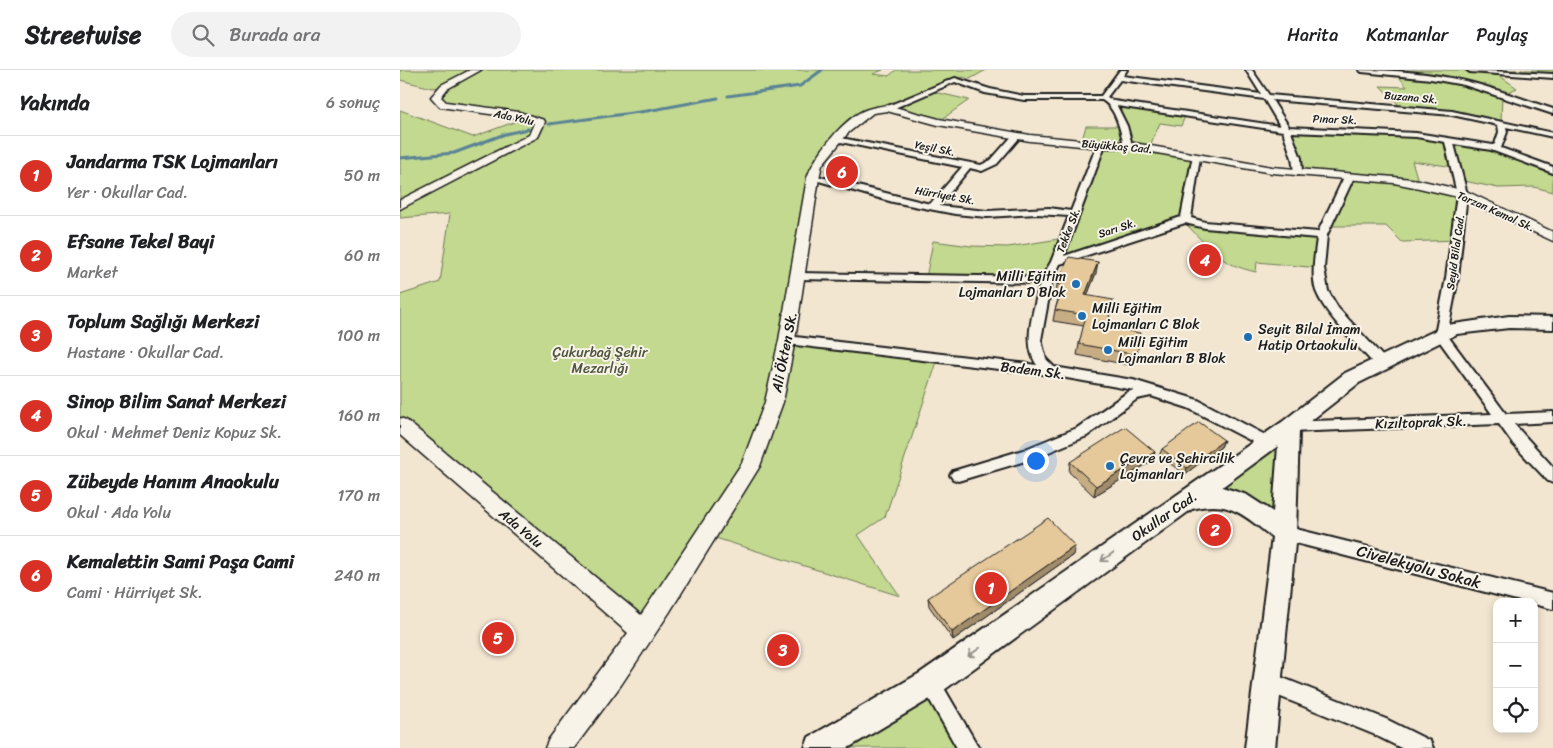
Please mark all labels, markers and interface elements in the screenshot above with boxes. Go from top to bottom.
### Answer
search box [171,12,521,57]
text: Streetwise [25,14,141,56]
text: Burada ara [229,18,320,51]
text: Harita [1287,19,1338,51]
text: Katmanlar [1366,19,1448,51]
text: Paylaş [1476,19,1528,51]
icon: search [189,21,217,49]
text: Yakında [20,84,90,122]
street label: Buzana Sk. [1383,86,1439,109]
text: 6 sonuç [326,88,380,117]
street label: Ada Yolu [491,104,536,131]
street label: Pınar Sk. [1312,109,1358,130]
street label: Büyükkaş Cad. [1081,134,1153,159]
street label: Yeşil Sk. [913,135,957,162]
text: Jandarma TSK Lojmanları [67,145,278,178]
pin: 6 [826,153,858,191]
text: 1 [33,161,39,190]
text: 50 m [344,161,380,190]
text: Yer · Okullar Cad. [67,178,188,207]
street label: Hürriyet Sk. [913,181,976,210]
street label: Tarzan Kemal Sk. [1454,186,1537,237]
street label: Tekke Sk. [1051,205,1086,256]
street label: Sarı Sk. [1096,213,1139,244]
street label: Seyid Bilal Cad. [1441,213,1470,291]
text: Efsane Tekel Bayi [67,225,214,258]
text: 2 [31,241,41,270]
text: 60 m [344,241,380,270]
pin: 4 [1189,241,1221,279]
text: Market [67,258,118,287]
place label: Milli Eğitim Lojmanları D Blok [959,264,1067,305]
marker: Milli Eğitim Lojmanları D Blok [1070,278,1082,290]
place label: Milli Eğitim Lojmanları C Blok [1092,296,1200,337]
text: Toplum Sağlığı Merkezi [67,305,259,338]
street label: Ali Ökten Sk. [764,310,805,396]
marker: Milli Eğitim Lojmanları C Blok [1076,310,1088,322]
place label: Seyit Bilal İmam Hatip Ortaokulu [1258,317,1361,358]
text: 3 [32,321,40,350]
text: 100 m [336,321,380,350]
place label: Milli Eğitim Lojmanları B Blok [1118,330,1226,371]
marker: Seyit Bilal İmam Hatip Ortaokulu [1242,331,1254,343]
text: Hastane · Okullar Cad. [67,338,224,367]
park label: Çukurbağ Şehir Mezarlığı [552,340,649,381]
marker: Milli Eğitim Lojmanları B Blok [1102,344,1114,356]
street label: Badem Sk. [999,354,1067,387]
text: Sinop Bilim Sanat Merkezi [67,385,286,418]
text: 4 [31,401,41,430]
text: 160 m [337,401,380,430]
street label: Kızıltoprak Sk. [1375,408,1467,437]
text: Okul · Mehmet Deniz Kopuz Sk. [67,418,282,447]
place label: Çevre ve Şehircilik Lojmanları [1120,446,1236,487]
your location [1023,448,1049,474]
marker: Çevre ve Şehircilik Lojmanları [1104,460,1116,472]
text: Zübeyde Hanım Anaokulu [67,465,279,498]
text: 5 [31,481,41,510]
text: 170 m [337,481,380,510]
street label: Okullar Cad. [1126,484,1202,548]
text: Okul · Ada Yolu [67,498,171,527]
street label: Ada Yolu [492,501,549,555]
pin: 2 [1199,511,1231,549]
street label: Civelekyolu Sokak [1354,536,1485,597]
text: Kemalettin Sami Paşa Cami [67,545,294,578]
one-way arrow [1100,552,1114,562]
text: 6 [31,561,41,590]
text: 240 m [334,561,380,590]
pin: 1 [975,569,1007,607]
text: Cami · Hürriyet Sk. [67,578,203,607]
map controls [1493,598,1538,733]
button: + [1493,598,1538,643]
pin: 5 [482,619,514,657]
pin: 3 [767,631,799,669]
button: − [1493,643,1538,688]
one-way arrow [968,646,981,657]
button: locate [1493,688,1538,733]

